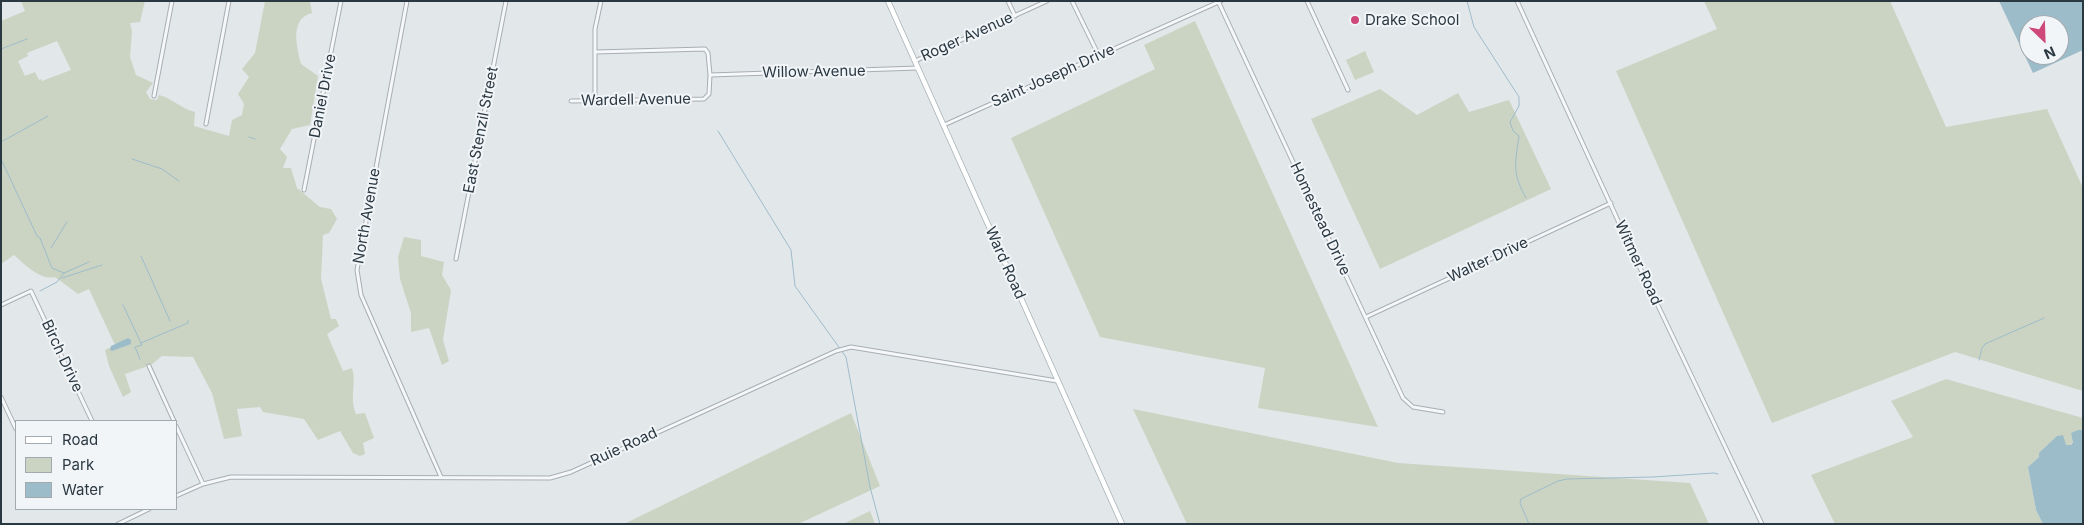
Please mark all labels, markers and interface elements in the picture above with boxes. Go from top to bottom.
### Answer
street label: Roger Avenue [918,9,1016,65]
place label: Drake School [1365,11,1459,29]
marker: Drake School [1349,14,1361,26]
north arrow [2019,15,2069,65]
street label: Saint Joseph Drive [988,41,1118,111]
text: N [2042,43,2058,63]
street label: Daniel Drive [306,52,340,140]
street label: Willow Avenue [762,62,866,82]
street label: East Stenzil Street [460,65,502,195]
street label: Wardell Avenue [581,90,691,110]
street label: Homestead Drive [1286,160,1354,278]
street label: North Avenue [350,167,384,265]
street label: Witmer Road [1611,218,1665,308]
street label: Ward Road [981,224,1029,302]
street label: Walter Drive [1445,233,1531,287]
street label: Birch Drive [37,317,87,395]
legend [15,420,178,510]
street label: Ruie Road [588,424,660,470]
text: Road [62,430,98,449]
text: Park [62,455,94,474]
text: Water [62,480,104,499]

